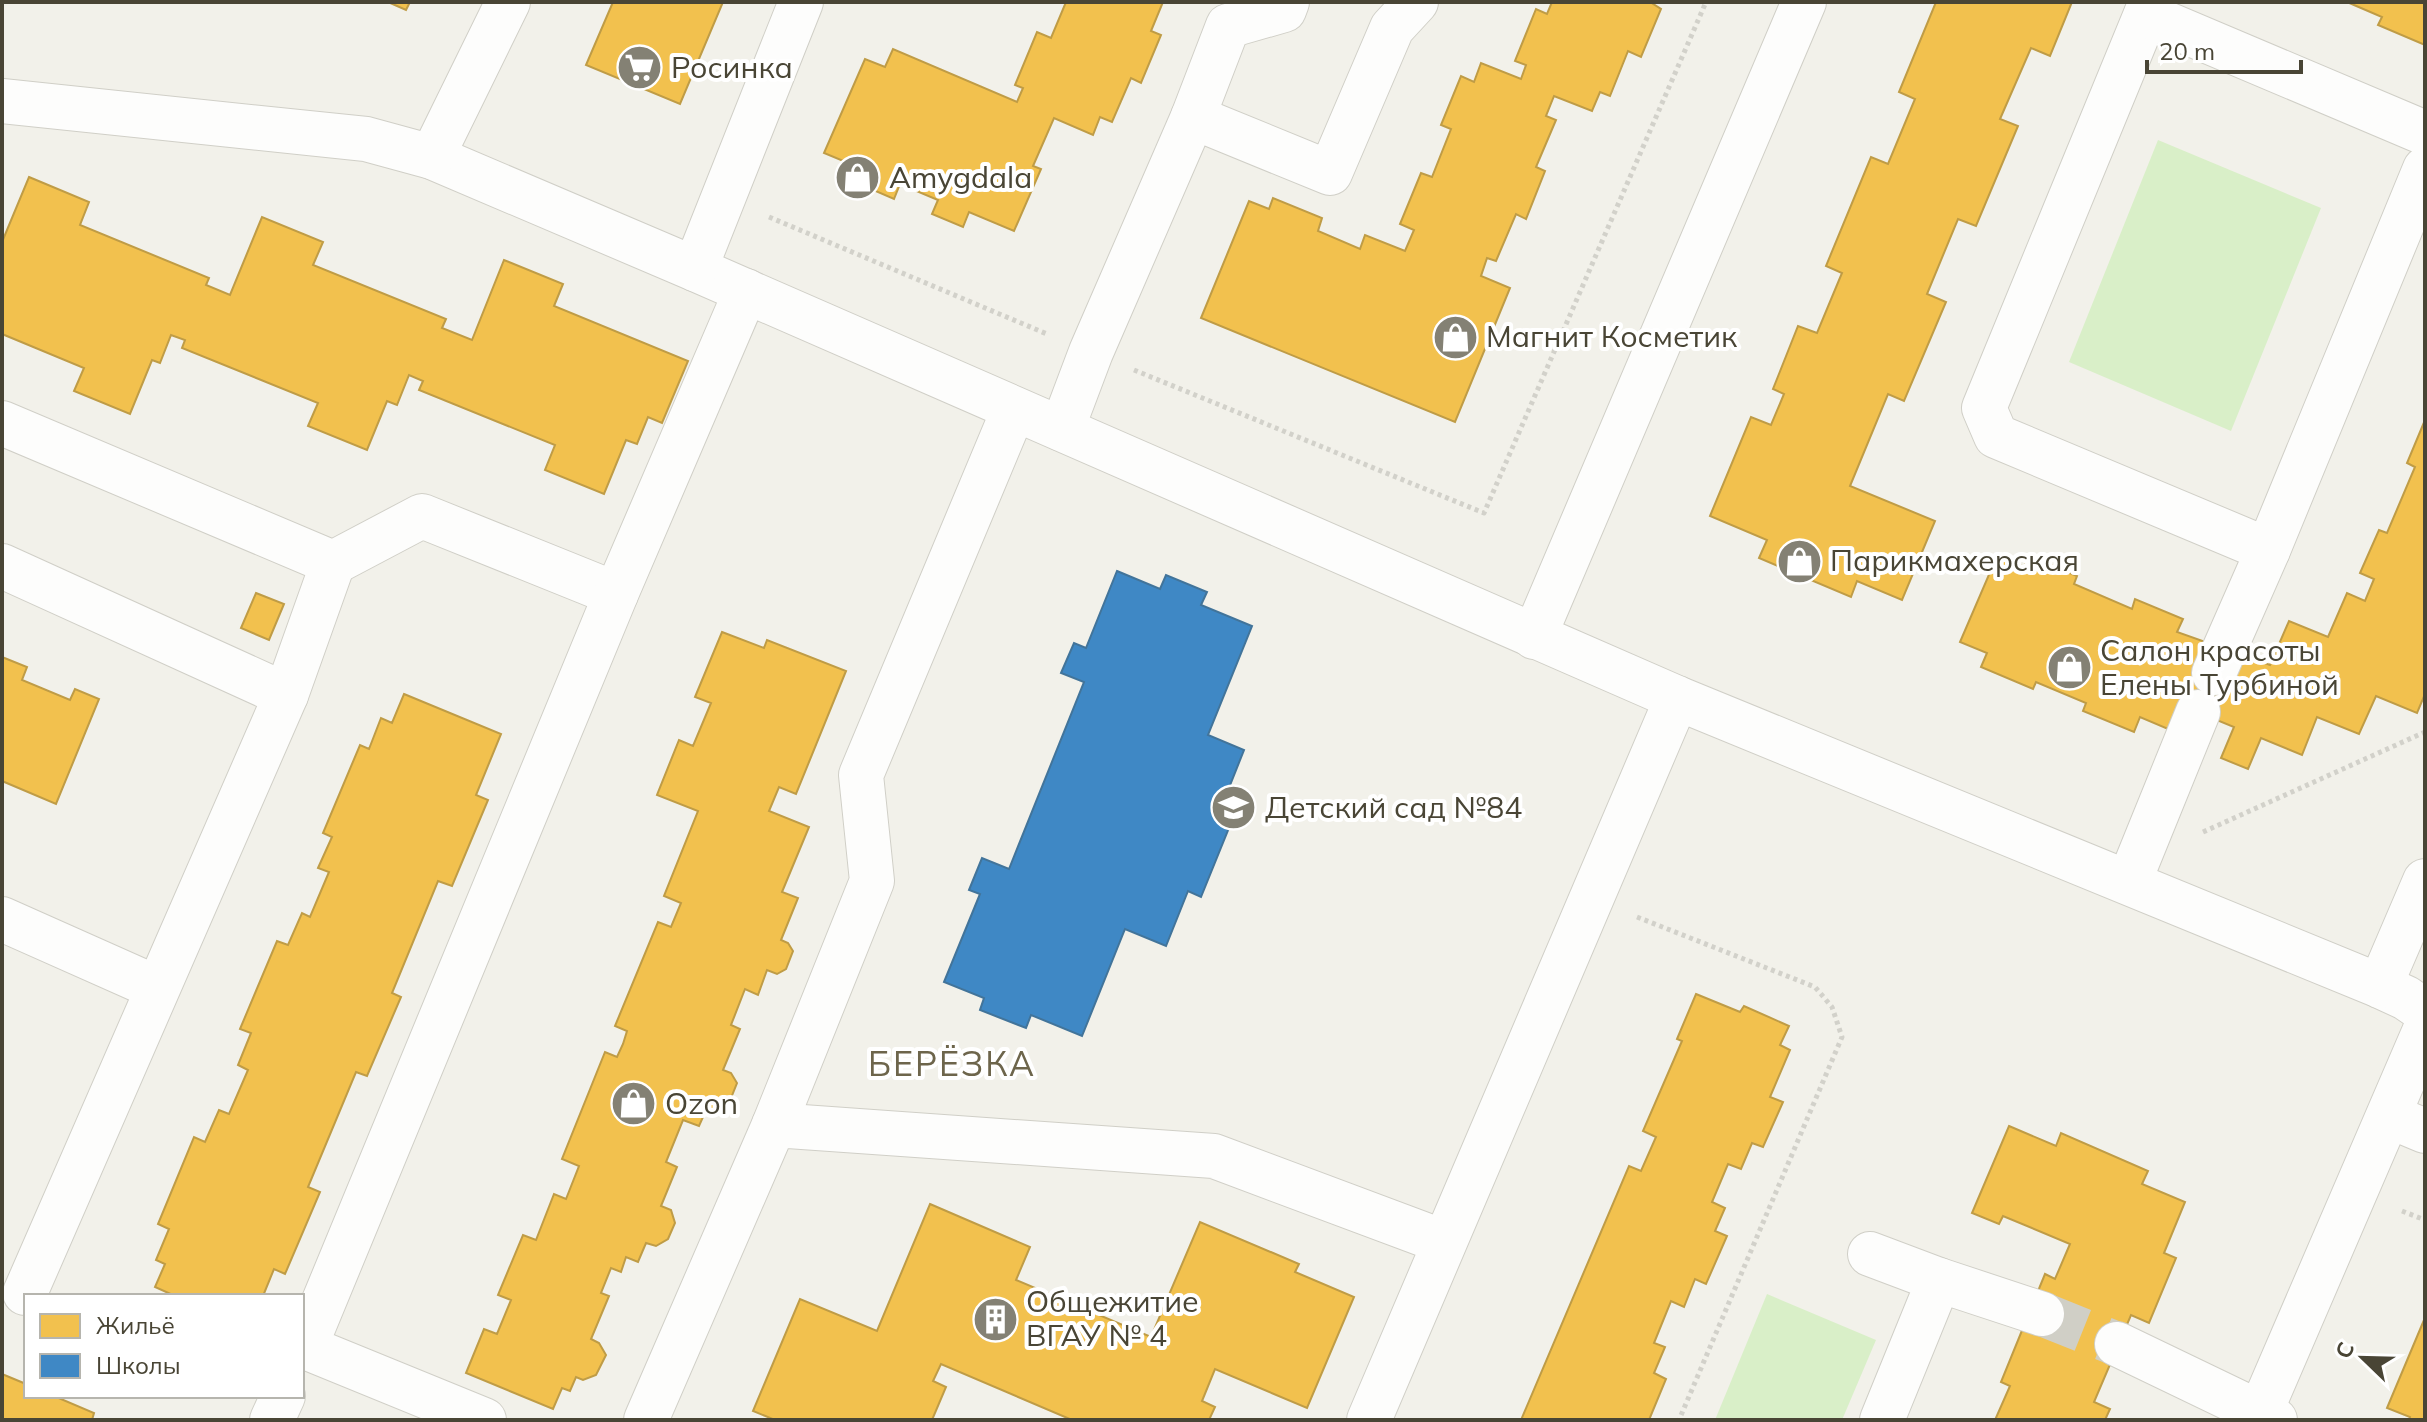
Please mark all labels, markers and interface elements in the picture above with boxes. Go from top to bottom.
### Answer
scale bar [2147,24,2301,74]
text: 20 m [2159,36,2215,66]
supermarket icon: Росинка [616,44,664,92]
place label: Росинка [671,48,793,86]
shop icon: Amygdala [834,154,882,202]
place label: Amygdala [889,158,1032,196]
shop icon: Магнит Косметик [1431,313,1479,361]
place label: Магнит Косметик [1486,317,1738,355]
shop icon: Парикмахерская [1775,537,1823,585]
place label: Парикмахерская [1830,541,2079,579]
place label: Салон красоты Елены Турбиной [2100,631,2339,703]
shop icon: Салон красоты Елены Турбиной [2045,644,2093,692]
school or university icon: Детский сад №84 [1210,784,1258,832]
place label: Детский сад №84 [1265,788,1522,826]
district label: БЕРЁЗКА [868,1042,1036,1085]
shop icon: Ozon [610,1080,658,1128]
place label: Ozon [665,1084,738,1122]
place label: Общежитие ВГАУ № 4 [1026,1282,1199,1354]
legend [24,1294,304,1398]
building icon: Общежитие ВГАУ № 4 [971,1295,1019,1343]
text: Жильё [96,1310,175,1340]
north arrow [2323,1318,2403,1398]
text: С [2329,1338,2360,1363]
text: Школы [96,1350,181,1380]

